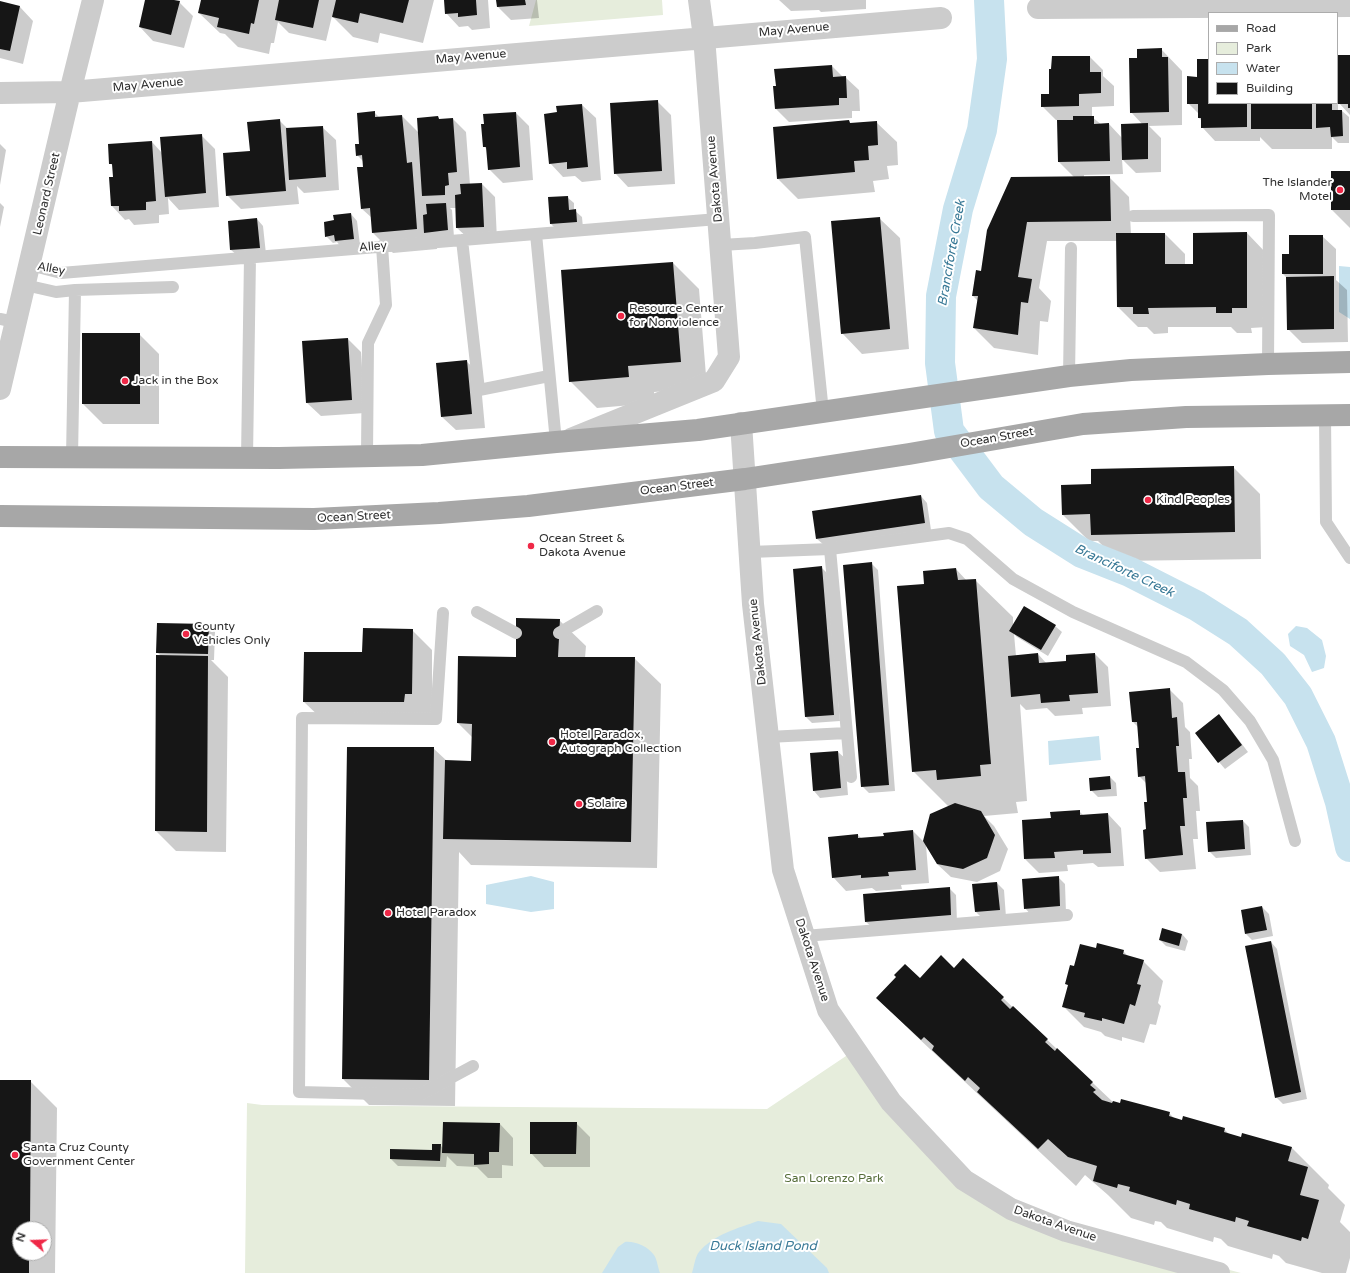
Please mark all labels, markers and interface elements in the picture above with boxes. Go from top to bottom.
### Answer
legend [1208,12,1338,104]
street label: May Avenue [758,20,830,40]
text: Road [1246,21,1276,35]
text: Park [1246,41,1272,55]
street label: May Avenue [435,47,507,67]
text: Water [1246,61,1280,75]
street label: May Avenue [112,75,184,95]
text: Building [1246,81,1293,95]
street label: Dakota Avenue [704,135,726,223]
street label: Leonard Street [30,151,64,237]
place label: The Islander Motel [1262,176,1332,204]
marker: The Islander Motel [1335,185,1345,195]
water label: Branciforte Creek [935,199,969,307]
street label: Alley [358,239,388,255]
street label: Alley [36,259,66,279]
place label: Resource Center for Nonviolence [629,302,723,330]
marker: Resource Center for Nonviolence [616,311,626,321]
place label: Jack in the Box [133,374,218,388]
marker: Jack in the Box [120,376,130,386]
street label: Ocean Street [959,424,1035,452]
street label: Ocean Street [639,475,715,499]
place label: Kind Peoples [1156,493,1230,507]
marker: Kind Peoples [1143,495,1153,505]
street label: Ocean Street [317,508,391,526]
place label: Ocean Street & Dakota Avenue [539,532,626,560]
marker: Ocean Street & Dakota Avenue [526,541,536,551]
water label: Branciforte Creek [1072,541,1176,601]
street label: Dakota Avenue [746,598,770,686]
place label: County Vehicles Only [194,620,270,648]
marker: County Vehicles Only [181,629,191,639]
place label: Hotel Paradox, Autograph Collection [560,728,682,756]
marker: Hotel Paradox, Autograph Collection [547,737,557,747]
place label: Solaire [587,797,626,811]
marker: Solaire [574,799,584,809]
place label: Hotel Paradox [396,906,477,920]
marker: Hotel Paradox [383,908,393,918]
street label: Dakota Avenue [792,917,832,1003]
place label: Santa Cruz County Government Center [23,1141,135,1169]
marker: Santa Cruz County Government Center [10,1150,20,1160]
park label: San Lorenzo Park [784,1172,884,1186]
street label: Dakota Avenue [1012,1203,1098,1245]
north arrow [12,1221,52,1261]
text: N [14,1231,29,1244]
water label: Duck Island Pond [709,1239,817,1255]

